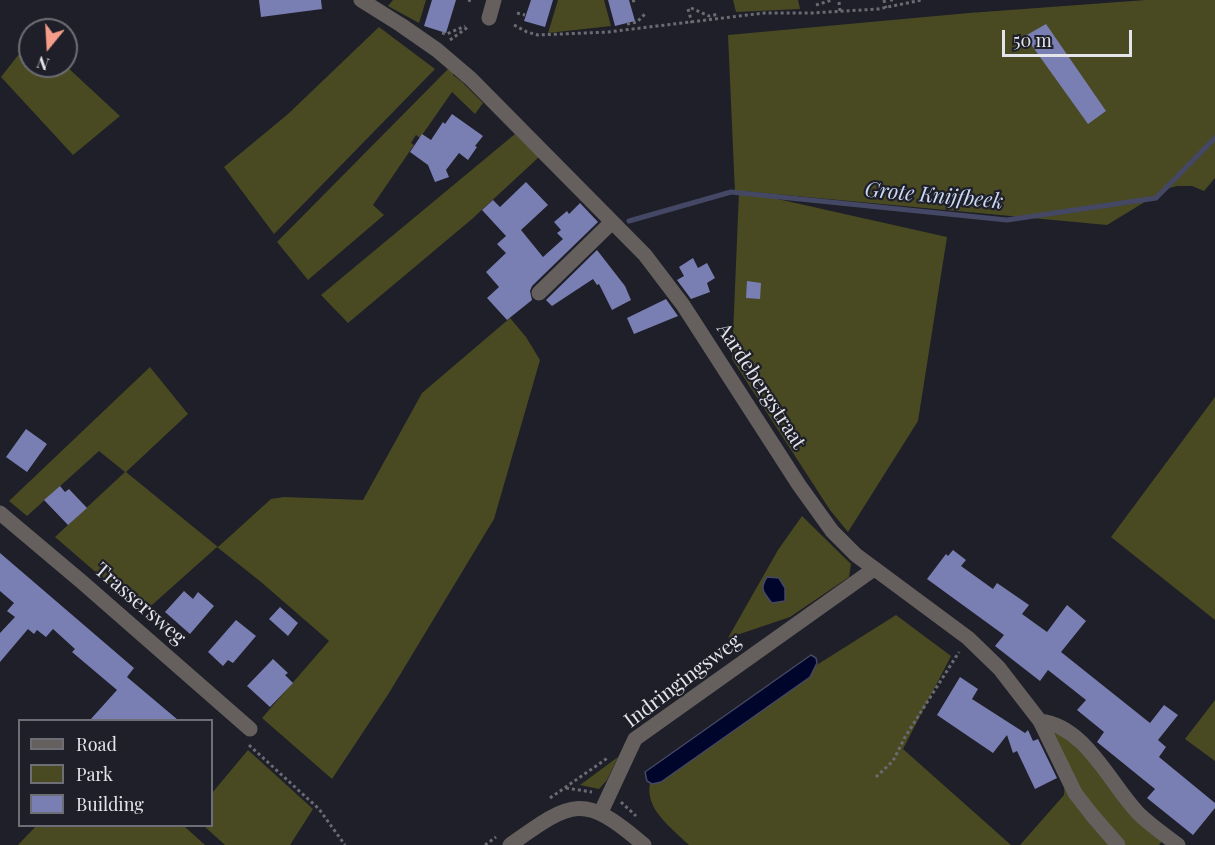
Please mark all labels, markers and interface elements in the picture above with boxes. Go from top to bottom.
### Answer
north arrow [18,18,78,78]
scale bar [1005,18,1136,56]
text: 50 m [1013,28,1052,52]
text: N [34,52,52,75]
water label: Grote Knijfbeek [864,177,1004,215]
street label: Aardebergstraat [711,318,811,454]
street label: Trassersweg [89,558,191,650]
street label: Indringingsweg [620,629,746,733]
legend [18,719,213,827]
text: Road [76,732,117,756]
text: Park [76,762,113,786]
text: Building [76,792,144,816]

